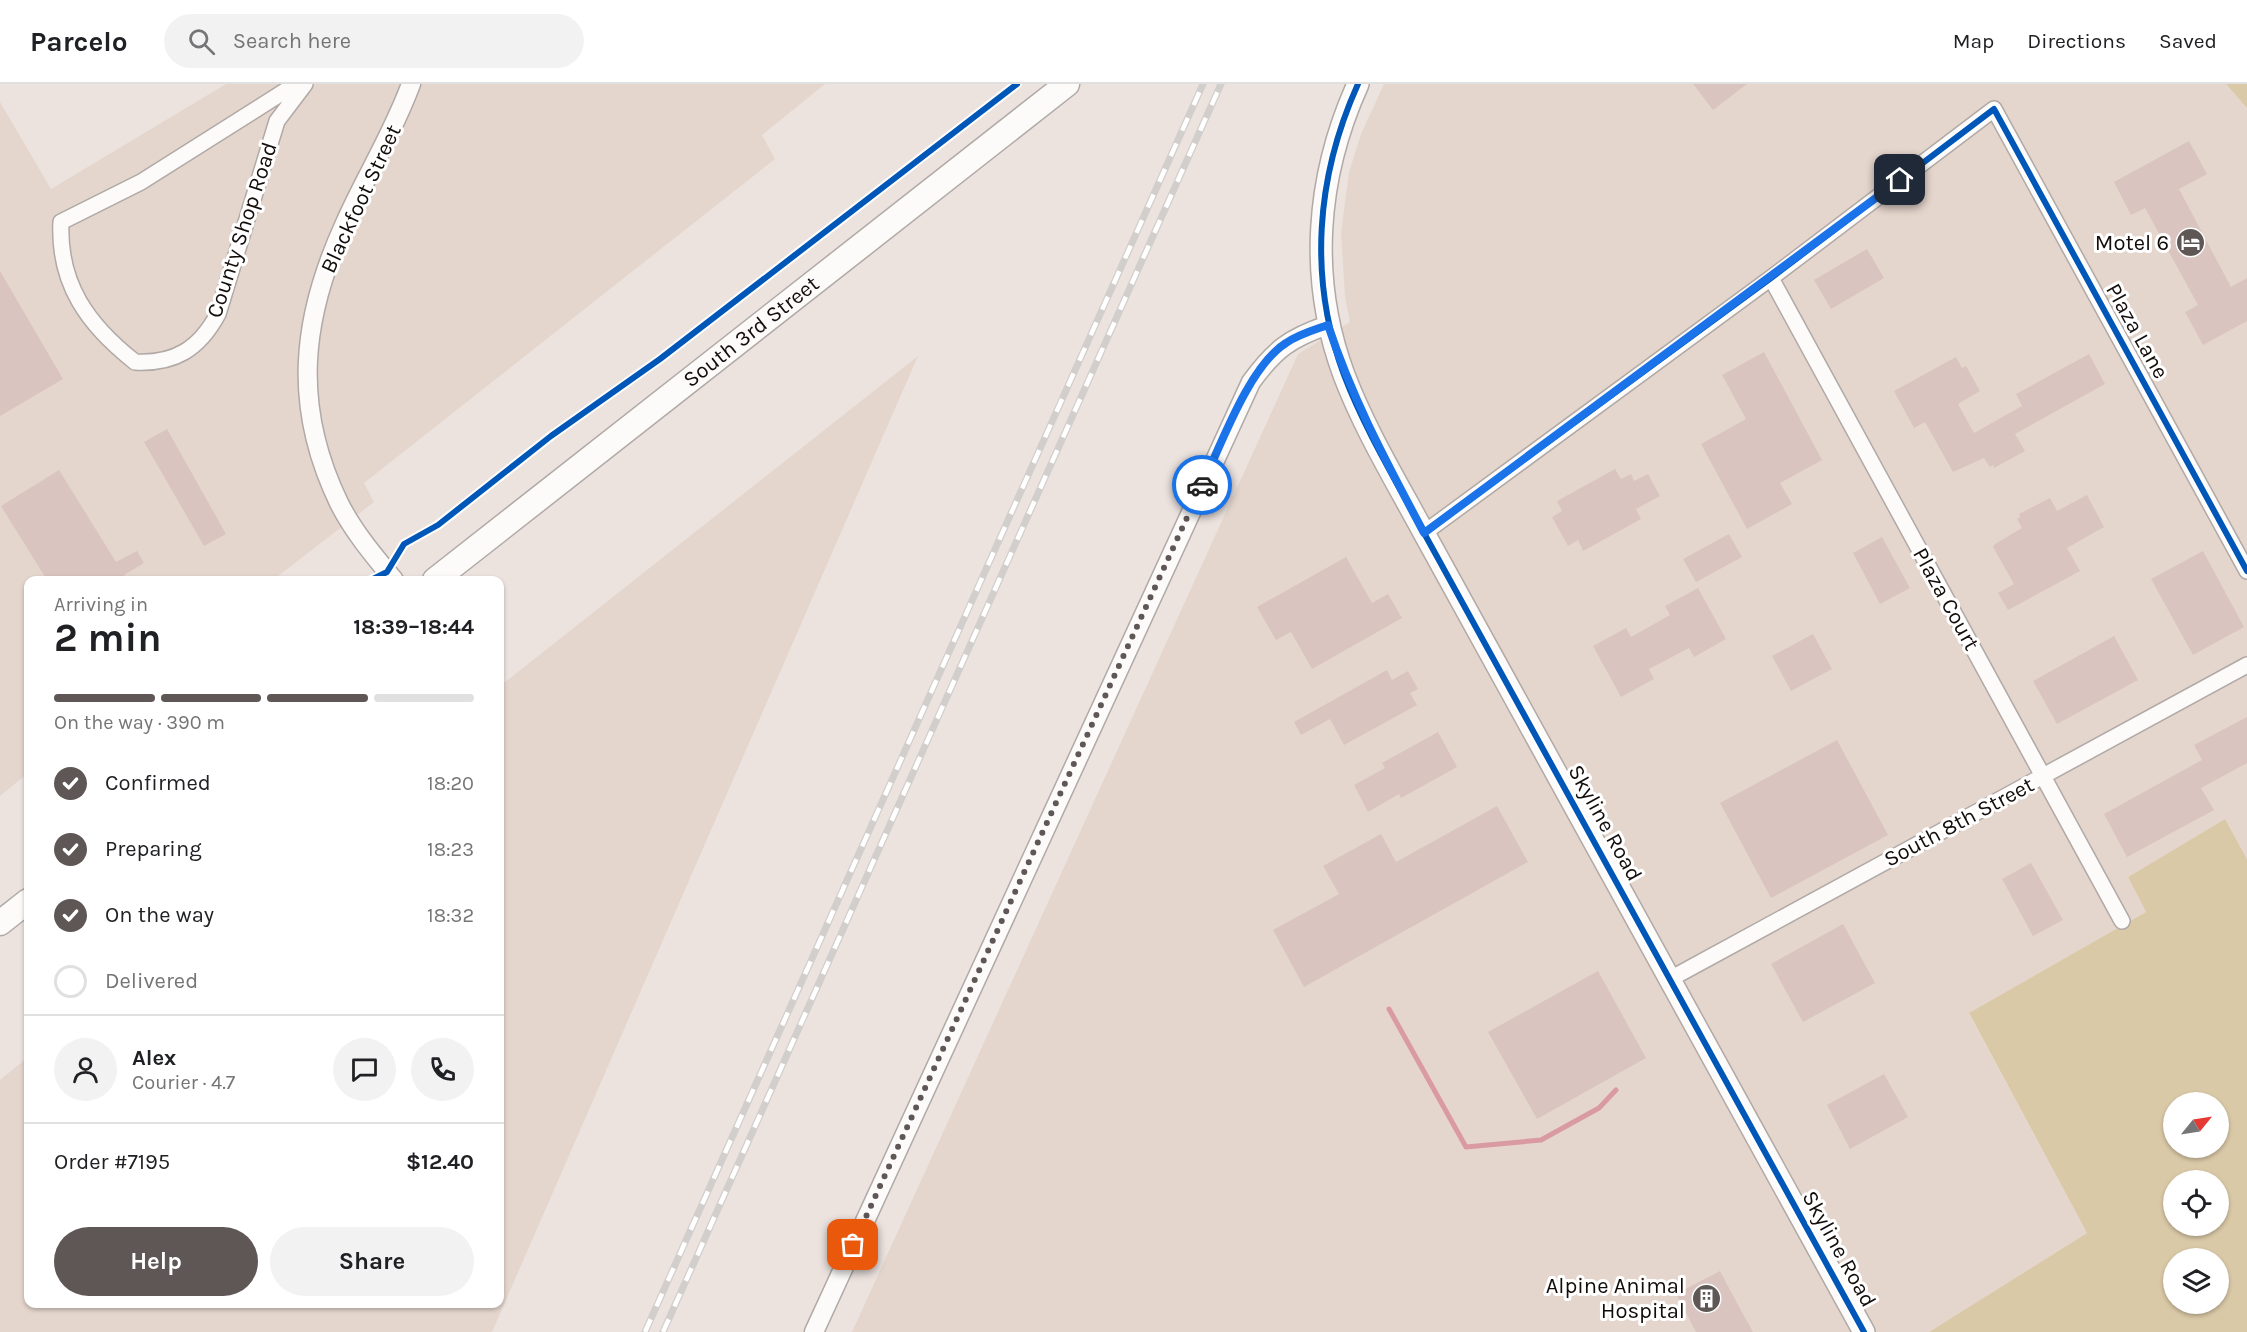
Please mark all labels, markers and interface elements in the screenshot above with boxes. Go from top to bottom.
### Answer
search box [164,14,584,68]
text: Parcelo [30,25,128,58]
icon: search [185,25,218,58]
text: Search here [233,28,351,54]
text: Map [1953,29,1994,53]
text: Directions [2027,29,2126,53]
text: Saved [2159,29,2217,53]
street label: Blackfoot Street [315,121,407,277]
street label: County Shop Road [201,139,283,321]
pin [1874,154,1925,205]
icon: home [1883,163,1916,196]
hotel icon: Motel 6 [2174,227,2206,259]
place label: Motel 6 [2095,230,2169,256]
street label: South 3rd Street [678,271,824,393]
street label: Plaza Lane [2100,279,2174,383]
courier [1172,455,1232,515]
icon: car [1186,469,1219,502]
street label: Plaza Court [1907,543,1985,655]
text: Arriving in [54,593,148,616]
text: 18:39–18:44 [353,614,474,640]
text: 2 min [54,615,162,661]
text: On the way · 390 m [54,711,225,734]
street label: Skyline Road [1562,760,1648,886]
icon: check [54,767,87,800]
text: Confirmed [105,770,211,796]
text: 18:20 [427,772,474,795]
street label: South 8th Street [1880,772,2038,872]
icon: check [54,833,87,866]
text: Preparing [105,836,202,862]
text: 18:23 [427,838,474,861]
icon: check [54,899,87,932]
text: On the way [105,902,214,928]
text: 18:32 [427,904,474,927]
text: Delivered [105,968,198,994]
button: person [54,1038,117,1101]
button: chat [333,1038,396,1101]
button: phone [411,1038,474,1101]
text: Alex [132,1045,176,1071]
text: Courier · 4.7 [132,1071,235,1094]
north arrow [2163,1092,2229,1158]
map controls [2163,1092,2229,1314]
text: Order #7195 [54,1149,170,1175]
text: $12.40 [406,1149,474,1175]
button: locate [2163,1170,2229,1236]
street label: Skyline Road [1796,1186,1882,1312]
pin [827,1219,878,1270]
button: Help [54,1227,258,1296]
button: Share [270,1227,474,1296]
icon: bag [836,1228,869,1261]
button: layers [2163,1248,2229,1314]
place label: Alpine Animal Hospital [1546,1273,1685,1324]
building icon: Alpine Animal Hospital [1690,1283,1722,1315]

